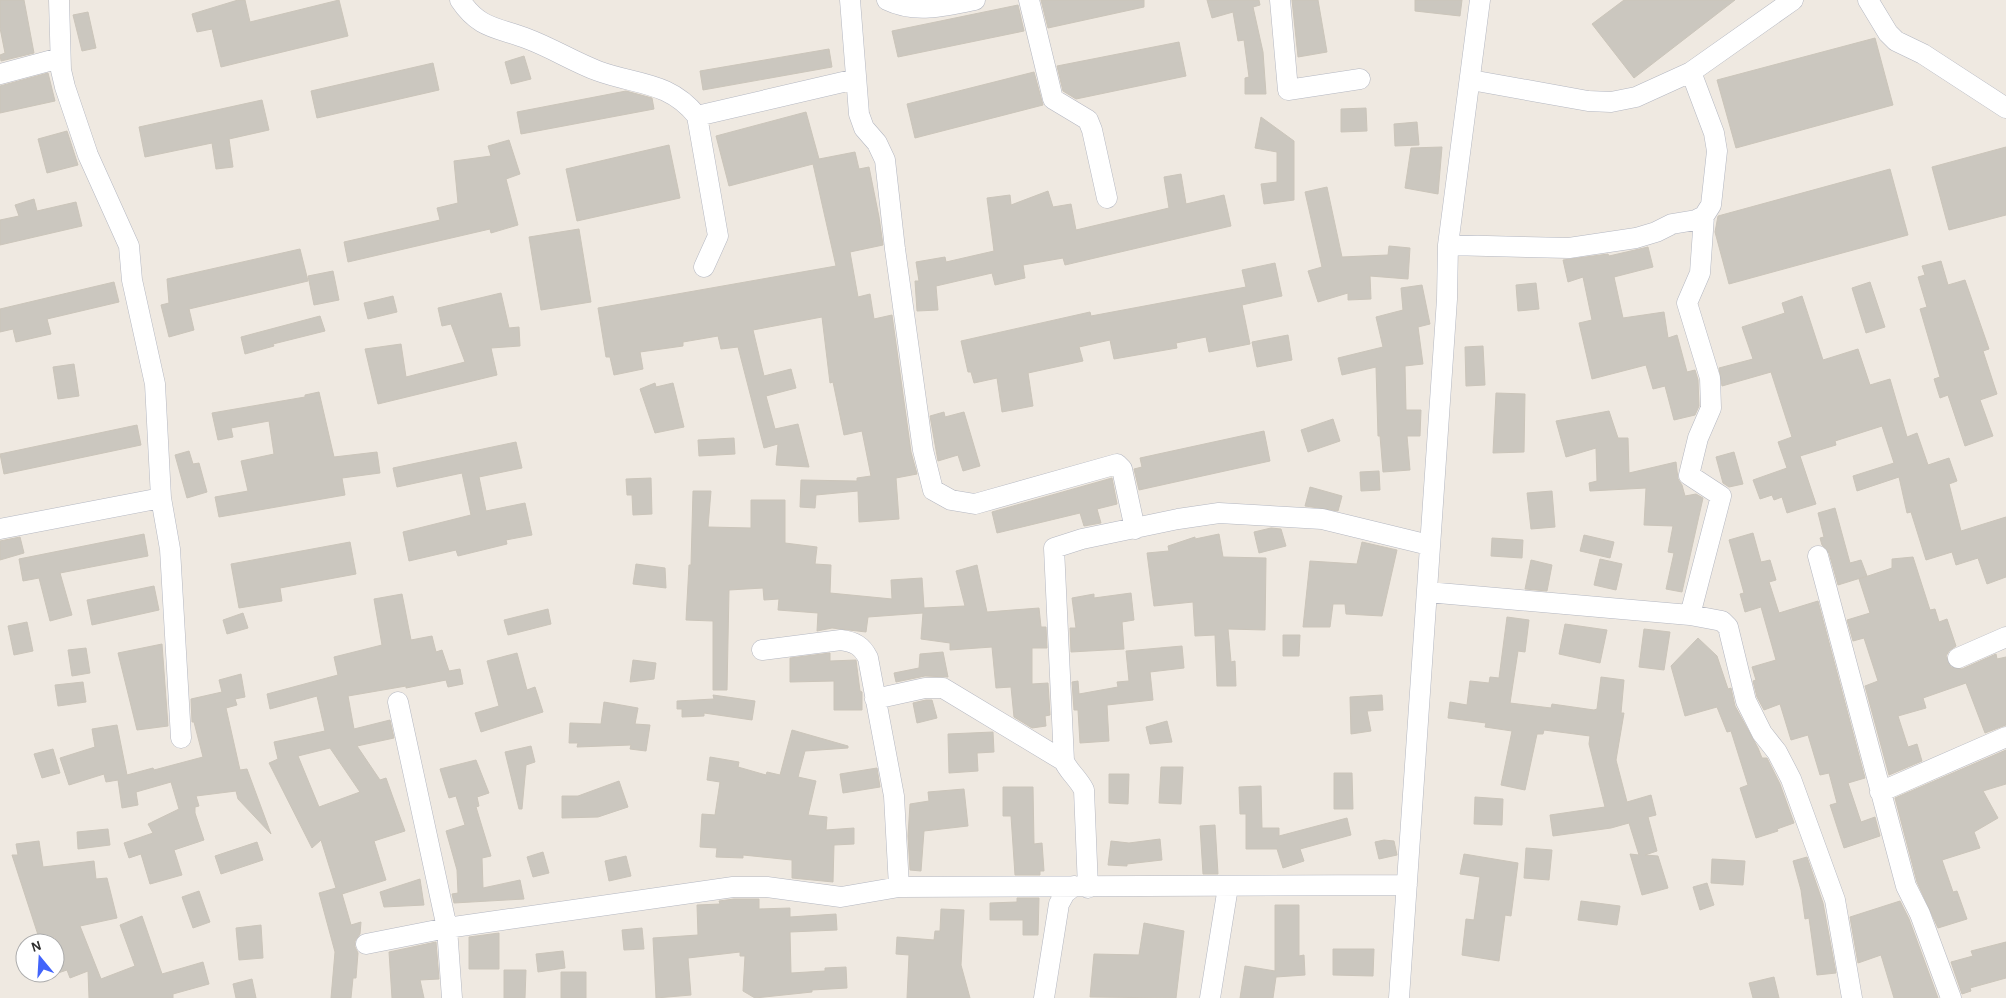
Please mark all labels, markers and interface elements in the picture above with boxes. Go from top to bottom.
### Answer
north arrow [15,933,65,983]
text: N [29,938,43,955]

